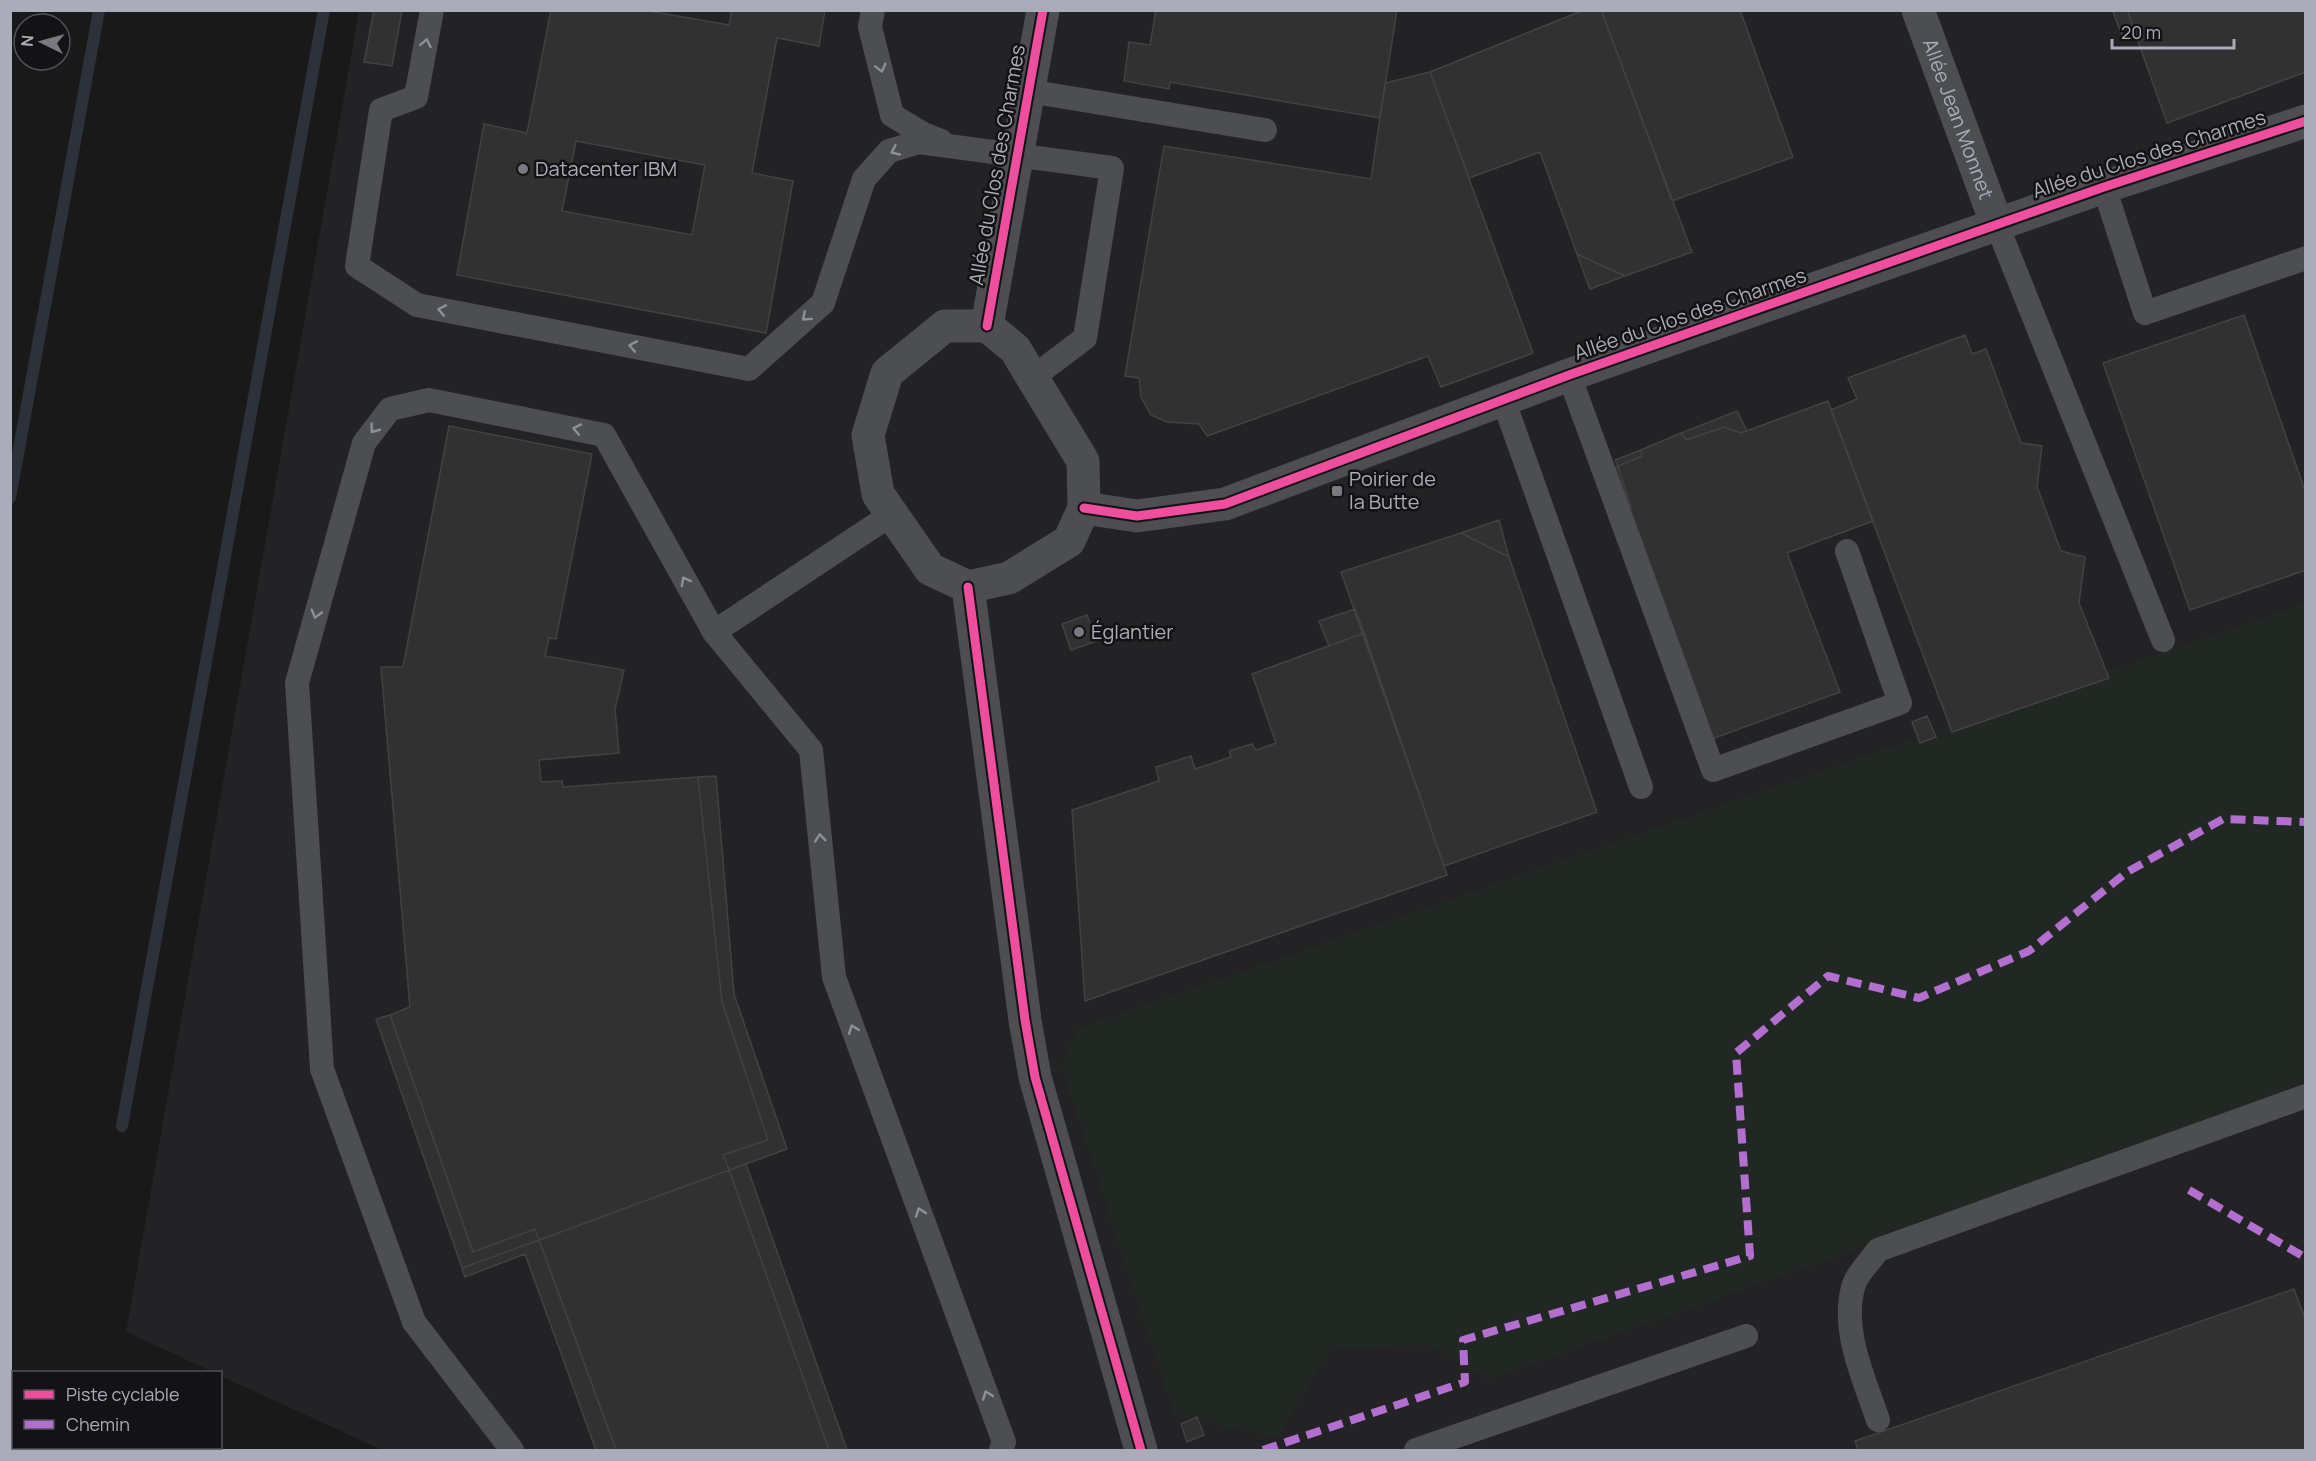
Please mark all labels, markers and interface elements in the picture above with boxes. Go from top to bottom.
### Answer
north arrow [12,12,72,72]
scale bar [2112,12,2234,50]
text: 20 m [2121,20,2161,44]
text: N [16,34,39,47]
street label: Allée Jean Monnet [1917,35,2000,203]
one-way arrow [419,38,432,48]
street label: Allée du Clos des Charmes [962,42,1031,287]
one-way arrow [873,62,886,72]
street label: Allée du Clos des Charmes [2029,103,2269,204]
one-way arrow [890,143,901,155]
place label: Datacenter IBM [535,155,677,182]
marker: Datacenter IBM [516,162,530,176]
street label: Allée du Clos des Charmes [1570,261,1810,366]
one-way arrow [437,304,447,317]
one-way arrow [803,310,813,321]
one-way arrow [629,340,639,353]
one-way arrow [371,423,382,434]
one-way arrow [572,423,582,436]
place label: Poirier de la Butte [1349,465,1436,515]
marker: Poirier de la Butte [1330,484,1344,498]
one-way arrow [681,577,693,587]
one-way arrow [311,608,323,619]
place label: Églantier [1091,618,1173,645]
marker: Églantier [1072,625,1086,639]
one-way arrow [814,834,827,843]
one-way arrow [848,1024,860,1035]
one-way arrow [914,1207,927,1218]
legend [12,1371,222,1449]
text: Piste cyclable [66,1382,180,1406]
one-way arrow [981,1391,994,1401]
text: Chemin [66,1412,130,1436]

